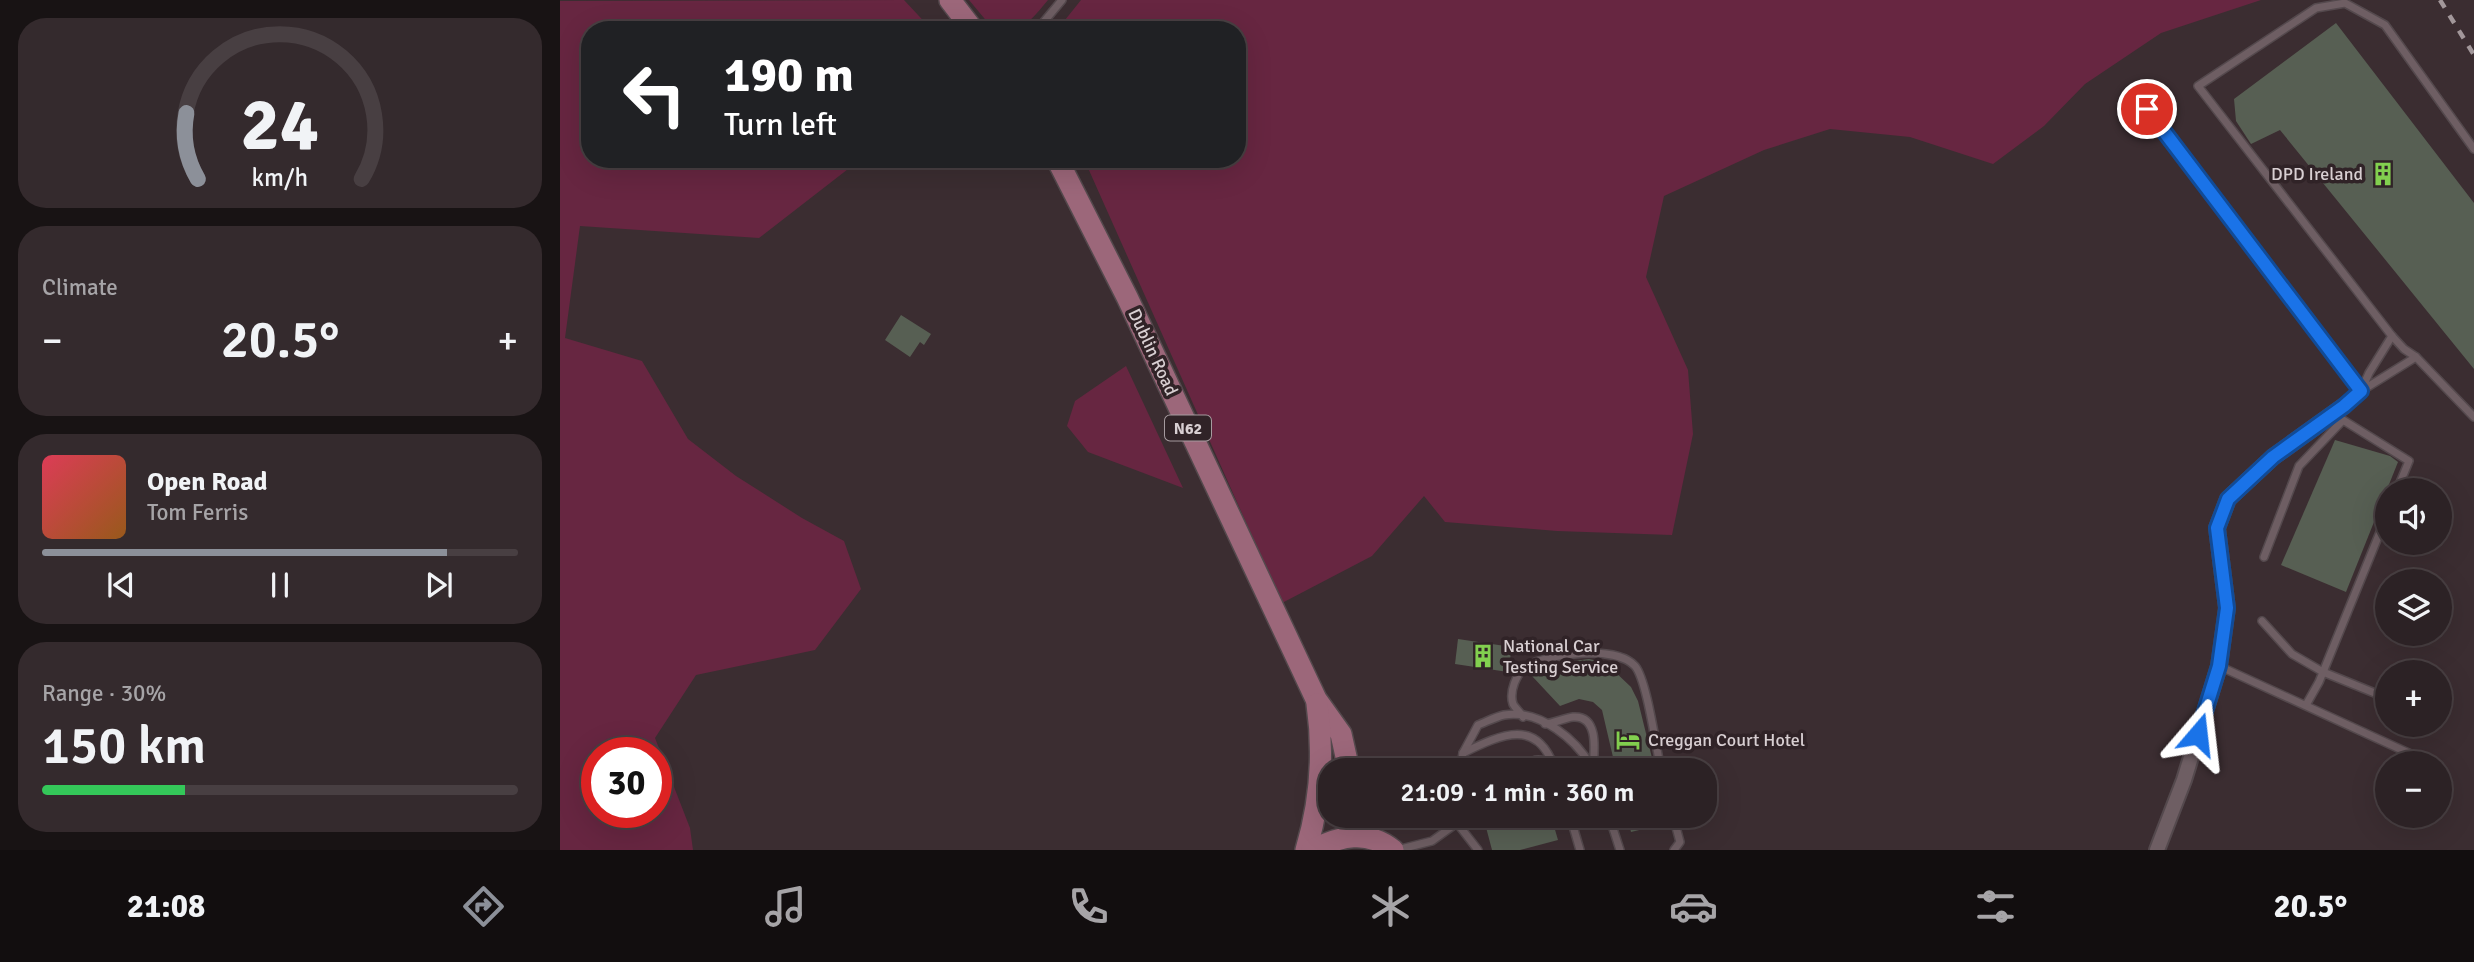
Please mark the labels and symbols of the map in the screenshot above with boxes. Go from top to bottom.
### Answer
pin [2117,79,2177,139]
building icon: DPD Ireland [2369,160,2397,188]
place label: DPD Ireland [2271,163,2363,185]
street label: Dublin Road [1123,305,1183,399]
road number: N62 [1165,416,1211,440]
place label: National Car Testing Service [1503,635,1618,678]
building icon: National Car Testing Service [1469,642,1497,670]
position arrow [2161,697,2235,771]
hotel icon: Creggan Court Hotel [1614,726,1642,754]
place label: Creggan Court Hotel [1648,729,1805,751]
speed limit sign: 30 [581,737,672,828]

